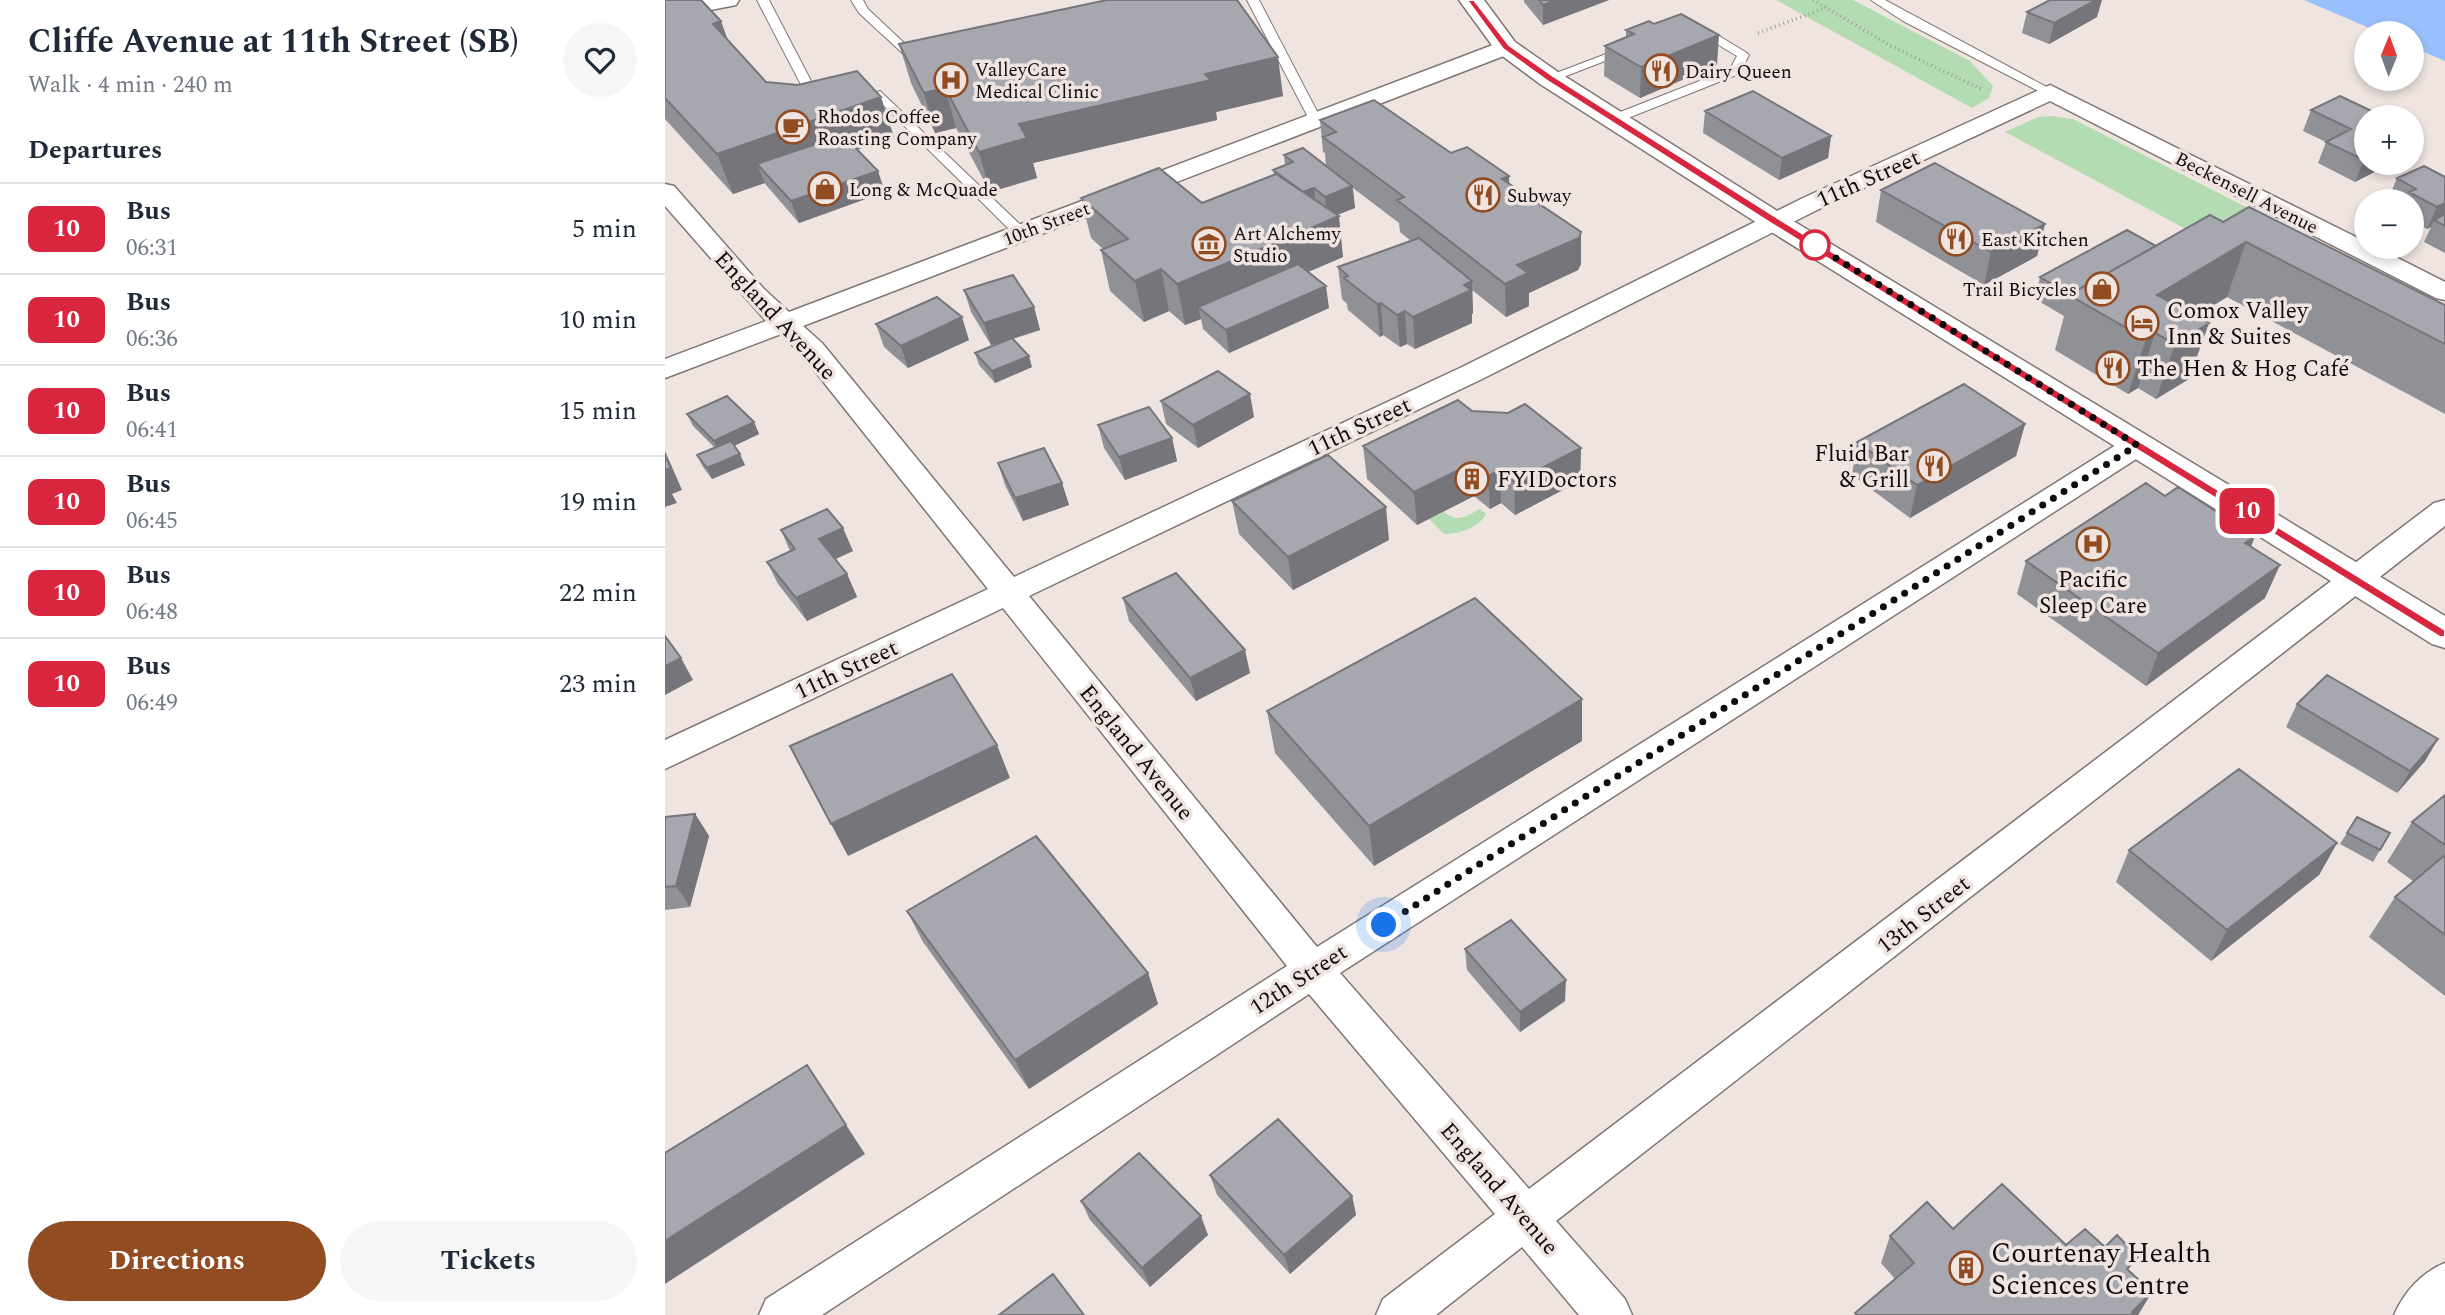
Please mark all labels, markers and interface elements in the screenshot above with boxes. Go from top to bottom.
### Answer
text: Cliffe Avenue at 11th Street (SB) [28,17,519,67]
north arrow [2354,21,2424,91]
map controls [2354,21,2424,259]
button: heart [563,23,637,97]
restaurant icon: Dairy Queen [1642,52,1680,90]
place label: ValleyCare Medical Clinic [975,56,1099,107]
place label: Dairy Queen [1685,58,1792,87]
hospital icon: ValleyCare Medical Clinic [932,61,970,99]
text: Walk · 4 min · 240 m [28,68,233,103]
place label: Rhodos Coffee Roasting Company [817,103,977,154]
button: + [2354,105,2424,175]
cafe icon: Rhodos Coffee Roasting Company [774,108,812,146]
text: Departures [28,130,162,170]
street label: 11th Street [1811,141,1926,218]
street label: Beckensell Avenue [2170,145,2323,242]
shop icon: Long & McQuade [806,170,844,208]
place label: Long & McQuade [849,176,998,205]
restaurant icon: Subway [1464,176,1502,214]
place label: Subway [1507,182,1572,211]
button: − [2354,189,2424,259]
text: Bus [126,191,171,231]
street label: 10th Street [999,194,1095,254]
text: 5 min [572,209,637,249]
text: 10 [53,211,80,247]
place label: Art Alchemy Studio [1233,220,1341,271]
restaurant icon: East Kitchen [1937,220,1975,258]
museum icon: Art Alchemy Studio [1190,225,1228,263]
place label: East Kitchen [1981,226,2089,255]
unlabelled marker [1800,230,1830,260]
text: 06:31 [126,231,178,266]
street label: England Avenue [705,243,844,389]
shop icon: Trail Bicycles [2083,270,2121,308]
place label: Trail Bicycles [1963,276,2077,305]
text: Bus [126,282,171,322]
place label: Comox Valley Inn & Suites [2167,294,2309,355]
text: 10 min [559,300,637,340]
text: 10 [53,302,80,338]
hotel icon: Comox Valley Inn & Suites [2123,304,2161,342]
text: 06:36 [126,322,178,357]
restaurant icon: The Hen & Hog Café [2094,349,2132,387]
place label: The Hen & Hog Café [2137,352,2349,387]
text: Bus [126,373,171,413]
street label: 11th Street [1302,388,1417,467]
text: 15 min [559,391,637,431]
text: 10 [53,393,80,429]
text: 06:41 [126,413,178,448]
place label: Fluid Bar & Grill [1814,437,1909,498]
restaurant icon: Fluid Bar & Grill [1915,447,1953,485]
building icon: FYIDoctors [1453,460,1491,498]
place label: FYIDoctors [1497,463,1617,498]
text: Bus [126,464,171,504]
text: 19 min [559,482,637,522]
text: 10 [53,484,80,520]
line badge: 10 [2215,488,2279,534]
text: 10 [2234,493,2260,529]
text: 06:45 [126,504,178,539]
hospital icon: Pacific Sleep Care [2074,525,2112,563]
text: Bus [126,555,171,595]
place label: Pacific Sleep Care [2039,563,2147,624]
text: 22 min [559,573,637,613]
text: 10 [53,575,80,611]
text: 06:48 [126,595,178,630]
street label: 11th Street [789,631,904,710]
text: Bus [126,646,171,686]
text: 23 min [559,664,637,704]
text: 10 [53,666,80,702]
street label: England Avenue [1070,677,1202,829]
text: 06:49 [126,686,178,721]
street label: 13th Street [1870,867,1978,963]
your location [1366,907,1401,942]
street label: 12th Street [1243,935,1355,1025]
street label: England Avenue [1431,1115,1567,1263]
button: Directions [28,1221,326,1301]
button: Tickets [340,1221,637,1301]
place label: Courtenay Health Sciences Centre [1991,1232,2211,1307]
building icon: Courtenay Health Sciences Centre [1947,1249,1985,1287]

